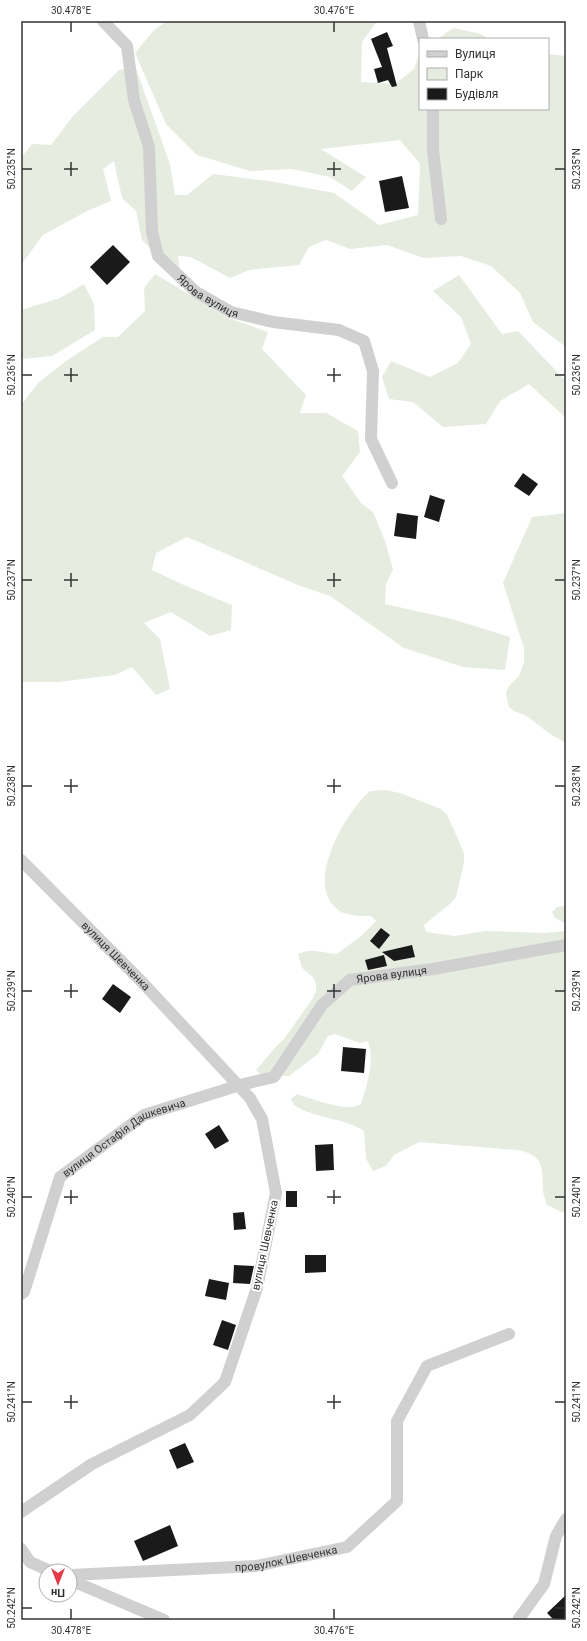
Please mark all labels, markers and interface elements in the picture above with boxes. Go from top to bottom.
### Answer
text: 30.478°E [51,5,91,16]
text: 30.476°E [314,5,354,16]
legend [419,38,549,110]
text: Вулиця [455,47,496,61]
text: Парк [455,67,484,81]
text: Будівля [455,87,498,101]
text: 50.235°N [6,148,17,190]
text: 50.235°N [571,148,582,190]
street label: Ярова вулиця [175,271,240,320]
text: 50.236°N [6,354,17,396]
text: 50.236°N [571,354,582,396]
text: 50.237°N [6,559,17,601]
text: 50.237°N [571,559,582,601]
text: 50.238°N [6,765,17,807]
text: 50.238°N [571,765,582,807]
street label: вулиця Шевченка [79,919,153,993]
street label: Ярова вулиця [355,963,428,986]
text: 50.239°N [6,970,17,1012]
text: 50.239°N [571,970,582,1012]
street label: вулиця Остафія Дашкевича [60,1096,187,1180]
text: 50.240°N [6,1176,17,1218]
text: 50.240°N [571,1176,582,1218]
street label: вулиця Шевченка [249,1199,281,1291]
text: 50.241°N [6,1381,17,1423]
text: 50.241°N [571,1381,582,1423]
street label: провулок Шевченка [235,1543,338,1574]
north arrow [38,1563,78,1603]
text: Пн [51,1586,65,1599]
text: 50.242°N [6,1587,17,1629]
text: 50.242°N [571,1587,582,1629]
text: 30.478°E [51,1625,91,1636]
text: 30.476°E [314,1625,354,1636]

